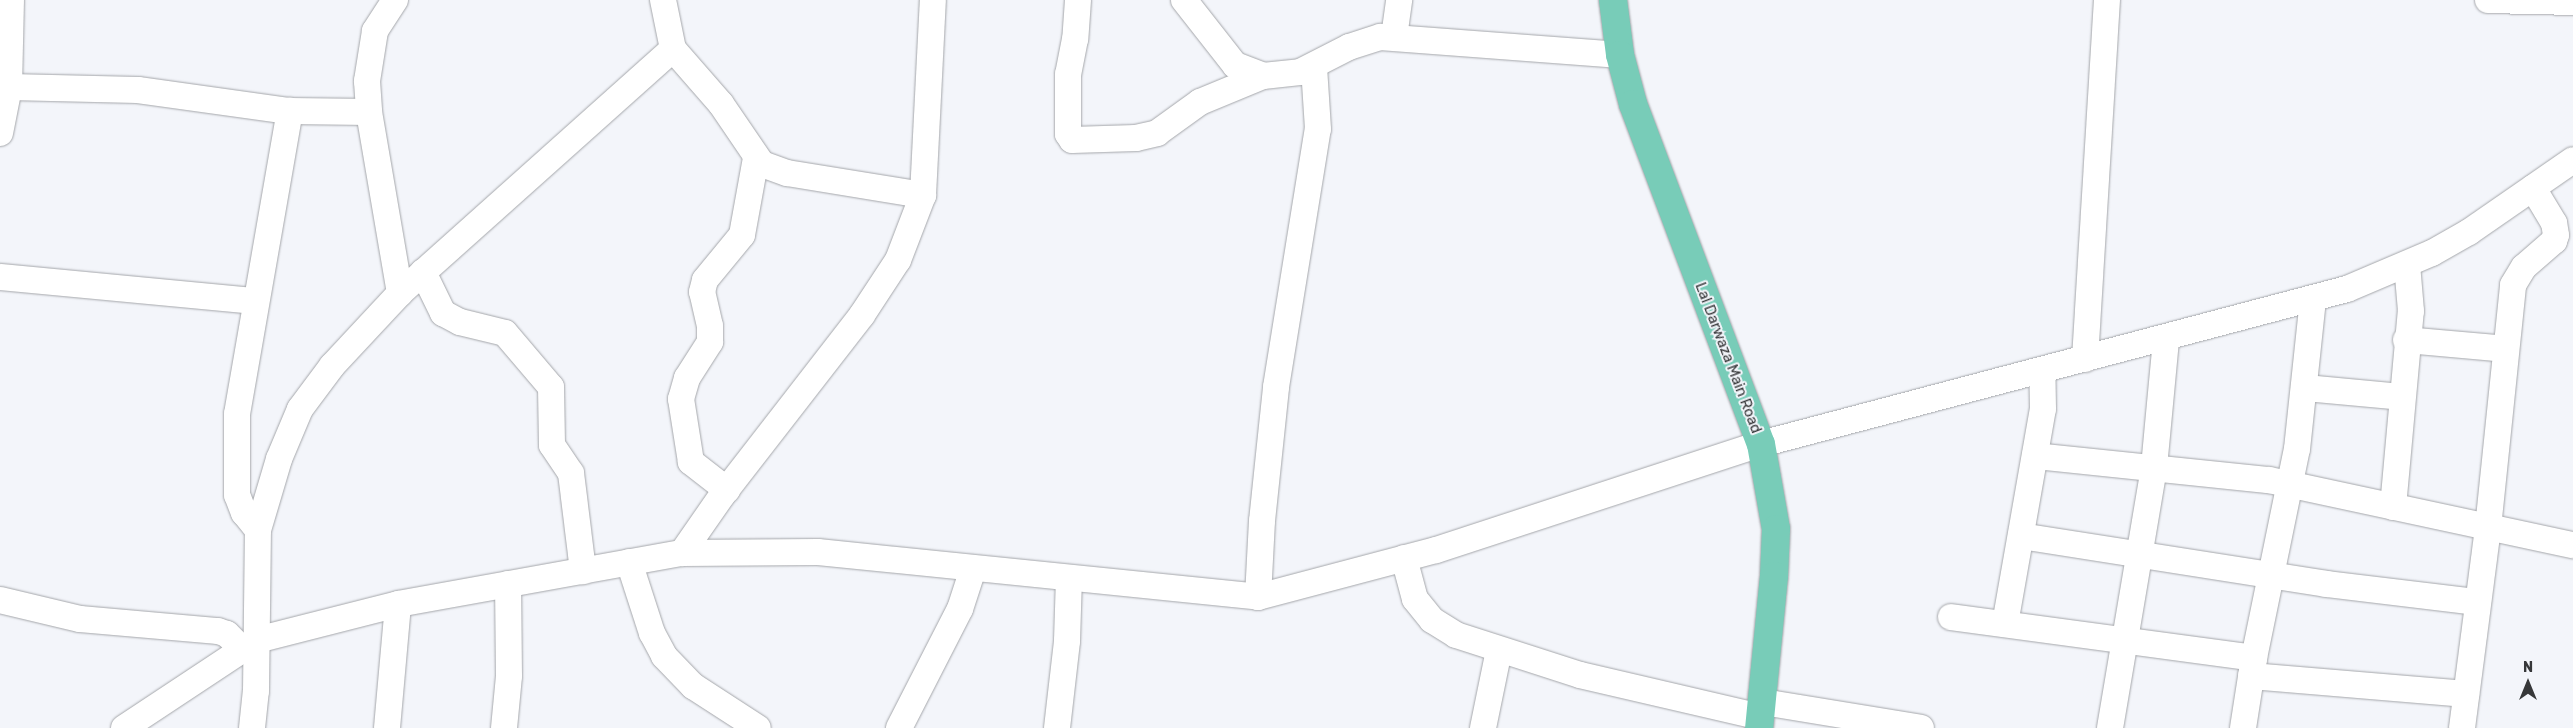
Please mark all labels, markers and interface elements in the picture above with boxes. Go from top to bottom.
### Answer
street label: Lal Darwaza Main Road [1691,280,1765,436]
north arrow [2503,658,2553,708]
text: N [2523,659,2533,676]

